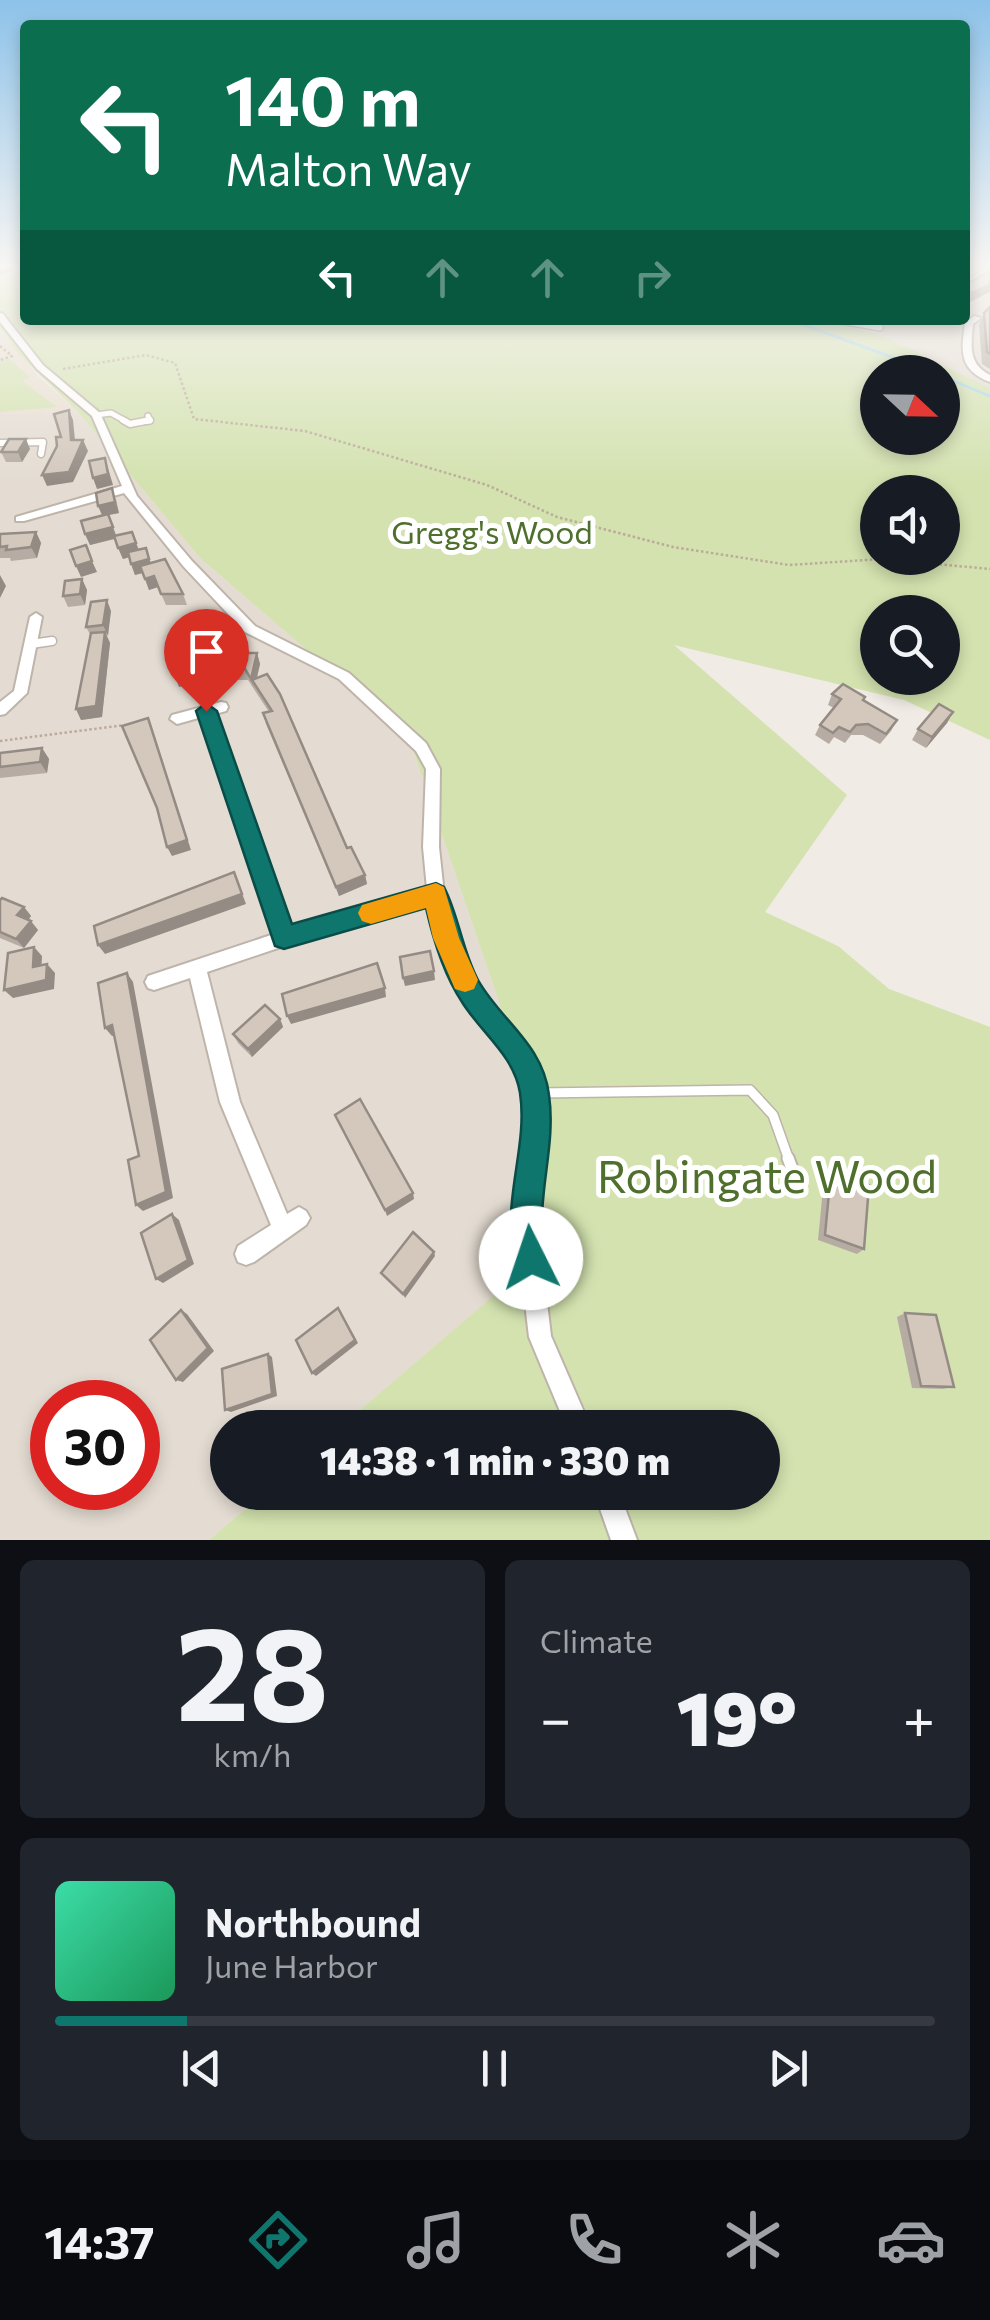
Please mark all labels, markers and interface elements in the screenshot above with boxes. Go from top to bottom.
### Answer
text: 140 m [225,55,421,140]
icon: left [60,60,190,190]
text: Malton Way [225,140,472,195]
icon: left [310,250,365,305]
icon: ahead [415,250,470,305]
icon: ahead [520,250,575,305]
icon: right [625,250,680,305]
north arrow [860,355,960,455]
map controls [860,355,960,695]
button: sound [860,475,960,575]
park label: Gregg's Wood [391,511,593,551]
button: search [860,595,960,695]
pin [164,609,249,712]
icon: arrive [179,624,234,679]
park label: Robingate Wood [597,1147,937,1202]
position arrow [479,1206,583,1310]
speed limit sign: 30 [30,1380,160,1510]
text: 14:38 · 1 min · 330 m [320,1436,670,1483]
text: 28 [176,1589,329,1748]
text: Climate [540,1620,653,1660]
text: 19° [677,1670,797,1761]
text: − [540,1683,571,1750]
text: + [903,1683,935,1750]
text: km/h [214,1734,291,1774]
text: Northbound [205,1898,421,1945]
text: June Harbor [205,1945,378,1985]
icon: previous [174,2041,229,2096]
icon: pause [467,2041,522,2096]
icon: next [761,2041,816,2096]
icon: directions [243,2205,313,2275]
icon: music [401,2205,471,2275]
icon: phone [559,2205,629,2275]
icon: climate [718,2205,788,2275]
icon: car [876,2205,946,2275]
text: 14:37 [44,2213,155,2268]

